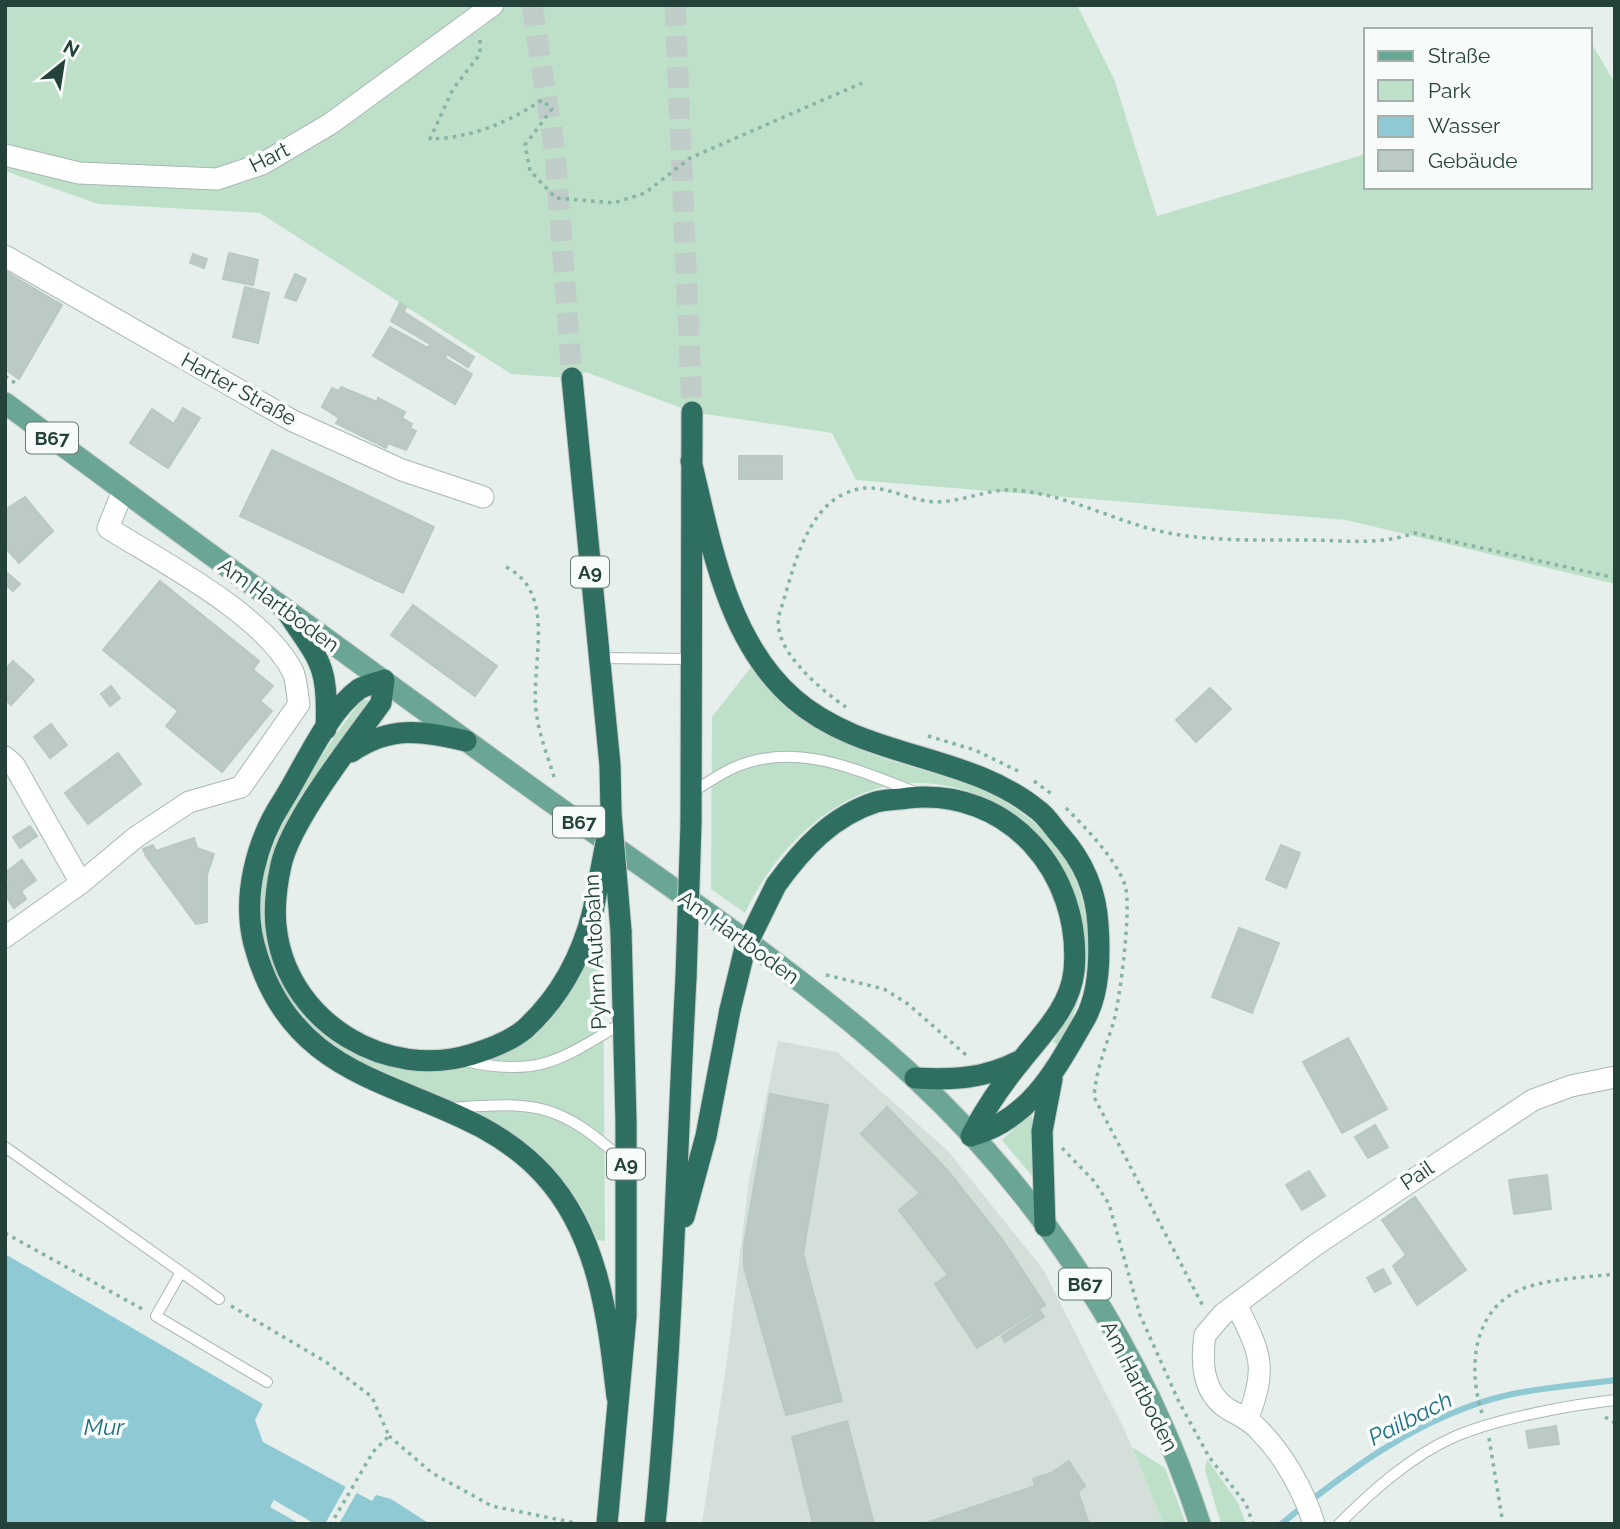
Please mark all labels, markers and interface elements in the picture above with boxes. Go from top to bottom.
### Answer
north arrow [28,28,98,98]
legend [1364,28,1592,189]
text: N [60,35,83,61]
text: Straße [1428,43,1490,68]
text: Park [1428,78,1471,103]
text: Wasser [1428,113,1501,138]
street label: Hart [245,136,293,178]
text: Gebäude [1428,148,1518,173]
street label: Harter Straße [177,347,301,431]
road number: B67 [26,422,78,453]
street label: Am Hartboden [214,553,344,657]
road number: A9 [571,556,609,587]
road number: B67 [553,806,605,838]
street label: Pyhrn Autobahn [578,874,612,1030]
street label: Am Hartboden [674,885,804,989]
road number: A9 [607,1148,645,1180]
street label: Pail [1396,1155,1439,1195]
road number: B67 [1059,1268,1111,1300]
street label: Am Hartboden [1096,1317,1184,1455]
water label: Pailbach [1363,1385,1457,1451]
water label: Mur [84,1413,125,1440]

